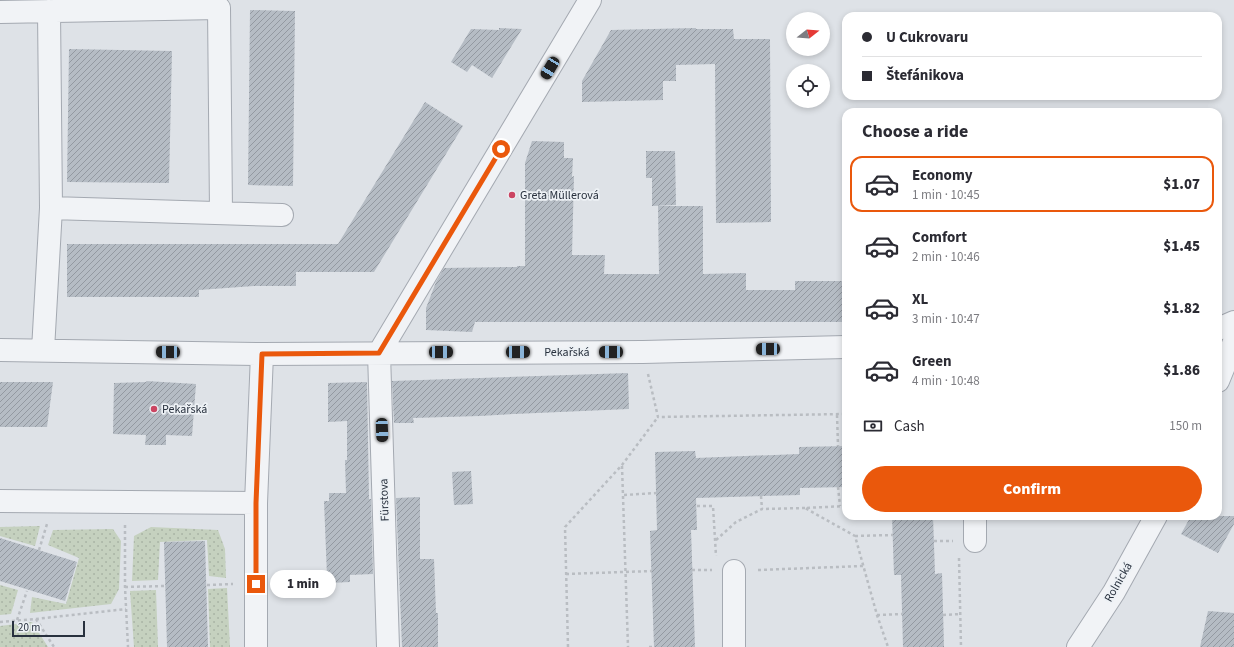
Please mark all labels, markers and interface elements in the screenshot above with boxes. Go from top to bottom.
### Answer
north arrow [786,12,830,56]
map controls [786,12,830,108]
text: U Cukrovaru [886,27,968,48]
car [539,55,561,81]
button: locate [786,64,830,108]
text: Štefánikova [886,65,964,86]
text: Choose a ride [862,119,968,144]
route start [492,140,510,158]
text: Economy [912,165,973,186]
icon: car [864,166,900,202]
text: $1.07 [1163,174,1200,195]
text: 1 min · 10:45 [912,186,980,204]
place label: Greta Müllerová [520,187,599,204]
marker: Greta Müllerová [507,190,517,200]
text: Comfort [912,227,967,248]
icon: car [864,228,900,264]
text: $1.45 [1163,236,1200,257]
text: 2 min · 10:46 [912,248,980,266]
text: XL [912,289,928,310]
icon: car [864,290,900,326]
text: $1.82 [1163,298,1200,319]
text: 3 min · 10:47 [912,310,980,328]
car [756,343,780,355]
street label: Pekařská [544,344,590,361]
car [156,346,180,358]
car [429,346,453,358]
car [506,346,530,358]
car [599,346,623,358]
text: Green [912,351,952,372]
icon: car [864,352,900,388]
text: $1.86 [1163,360,1200,381]
text: 4 min · 10:48 [912,372,980,390]
place label: Pekařská [162,401,207,418]
marker: Pekařská [149,404,159,414]
icon: cash [862,415,884,437]
text: Cash [894,416,925,437]
text: 150 m [1169,417,1202,435]
car [376,418,388,442]
button: Confirm [862,466,1202,512]
street label: Fürstova [375,478,394,522]
street label: Rolnická [1100,559,1137,605]
callout: 1 min [270,570,336,598]
route end [247,575,265,593]
text: 1 min [287,575,319,593]
scale bar [12,619,85,638]
text: 20 m [18,620,40,635]

